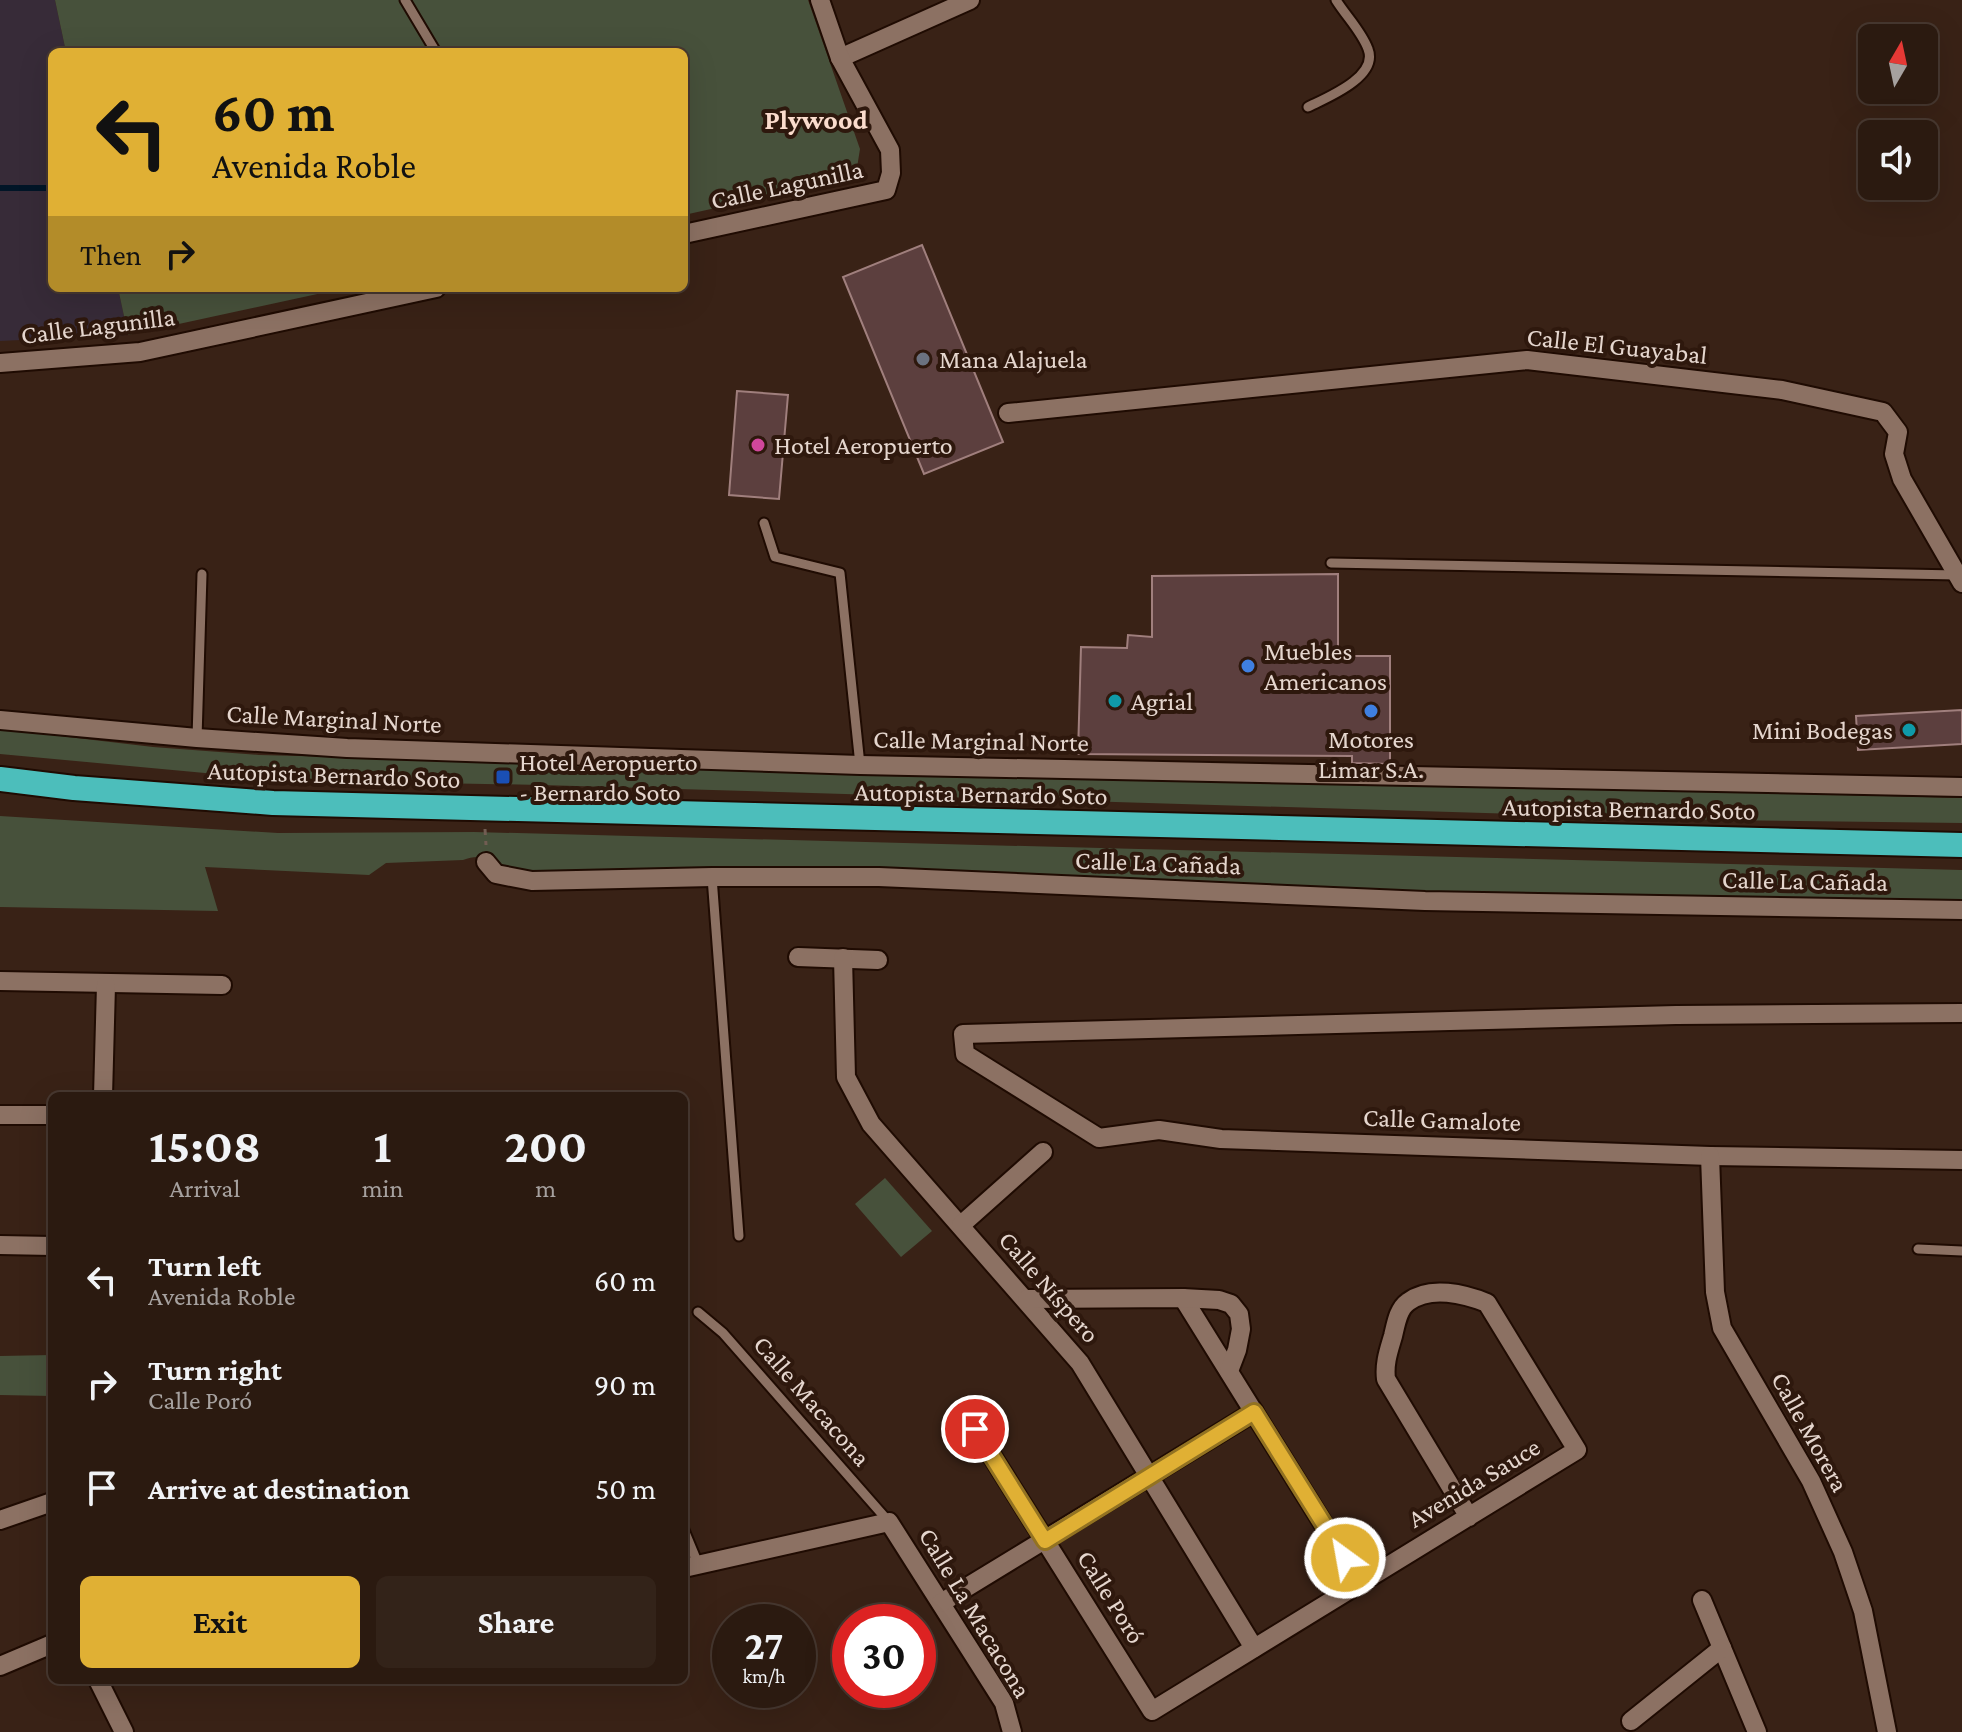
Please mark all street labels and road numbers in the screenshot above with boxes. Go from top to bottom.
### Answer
street label: Calle Lagunilla [708,155,866,215]
street label: Calle Lagunilla [19,302,177,350]
street label: Calle El Guayabal [1525,322,1709,370]
street label: Calle Marginal Norte [226,699,442,739]
street label: Calle Marginal Norte [873,725,1089,757]
street label: Autopista Bernardo Soto [207,756,461,794]
street label: Autopista Bernardo Soto [854,777,1108,811]
street label: Autopista Bernardo Soto [1502,792,1756,826]
street label: Calle La Cañada [1075,846,1241,880]
street label: Calle La Cañada [1722,865,1888,897]
street label: Calle Gamalote [1362,1103,1522,1137]
street label: Calle Níspero [993,1225,1105,1349]
street label: Calle Macacona [748,1330,876,1472]
street label: Calle Morera [1765,1367,1855,1497]
street label: Avenida Sauce [1403,1432,1545,1534]
street label: Calle La Macacona [913,1523,1037,1703]
street label: Calle Poró [1071,1545,1151,1649]

